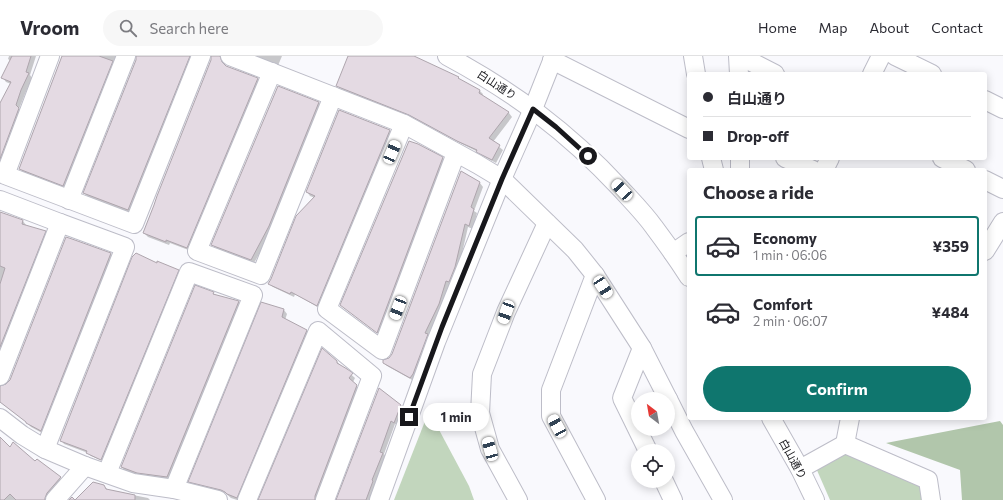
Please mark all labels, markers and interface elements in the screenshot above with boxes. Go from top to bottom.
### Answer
search box [103,10,383,46]
text: Vroom [20,16,79,39]
icon: search [117,17,139,39]
text: Search here [149,19,229,37]
text: Home [758,19,797,36]
text: Map [819,19,847,36]
text: About [869,19,909,36]
text: Contact [931,19,983,36]
street label: 白山通り [475,67,519,102]
text: 白山通り [727,89,787,107]
text: Drop-off [727,127,789,145]
car [382,139,402,165]
route start [579,147,597,165]
car [609,177,635,203]
text: Choose a ride [703,181,814,203]
icon: car [705,228,741,264]
text: Economy [753,229,817,247]
text: ¥359 [933,237,969,255]
text: 1 min · 06:06 [753,247,827,263]
car [591,274,615,300]
icon: car [705,294,741,330]
car [388,295,408,321]
text: Comfort [753,295,813,313]
car [496,299,516,325]
text: ¥484 [932,303,969,321]
text: 2 min · 06:07 [753,313,828,329]
button: Confirm [703,366,971,412]
north arrow [631,392,675,436]
map controls [631,392,675,488]
callout: 1 min [423,403,489,431]
route end [400,408,418,426]
text: 1 min [441,409,471,425]
car [546,413,568,439]
car [481,436,499,462]
street label: 白山通り [777,436,810,481]
button: locate [631,444,675,488]

